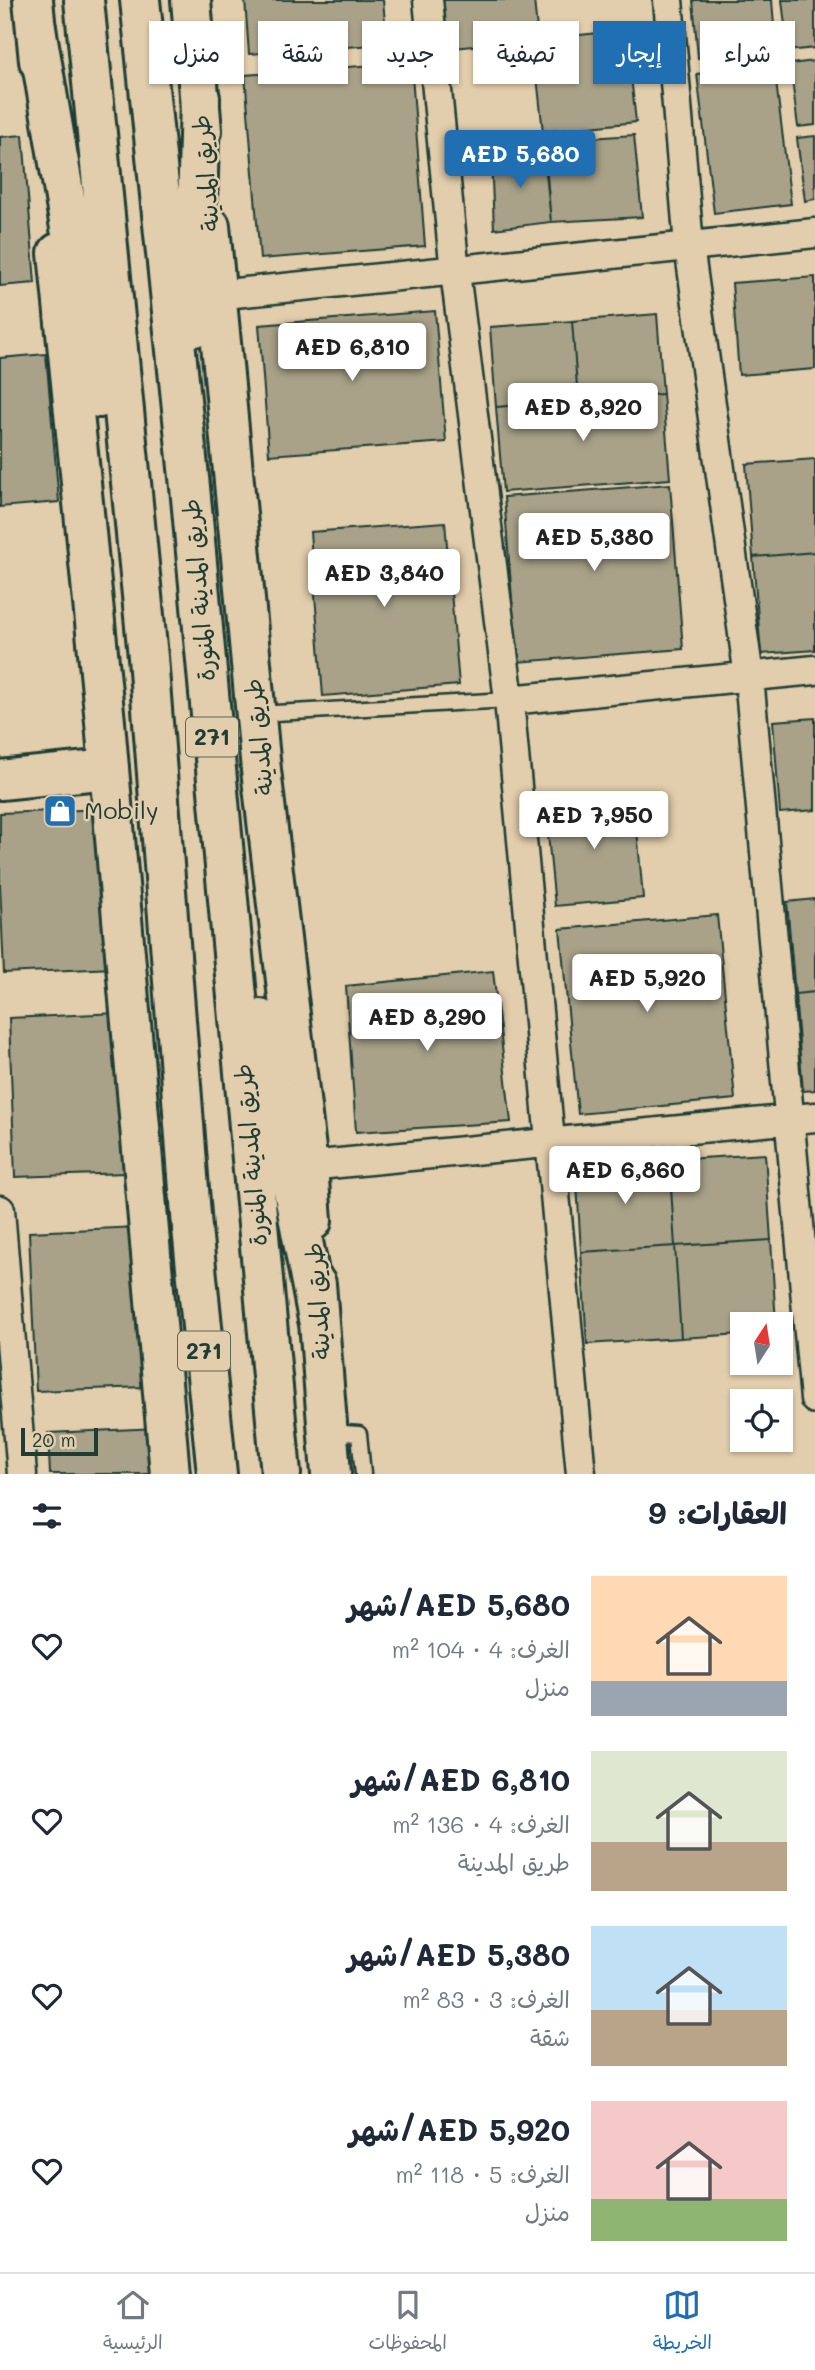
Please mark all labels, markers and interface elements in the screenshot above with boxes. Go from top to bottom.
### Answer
chip: منزل [149,21,244,84]
chip: شقة [258,21,348,84]
chip: جديد [362,21,459,84]
chip: تصفية [473,21,579,84]
chip: إيجار [593,21,686,84]
chip: شراء [700,21,795,84]
street label: طريق المدينة [184,113,225,233]
pin: AED 5,680 [440,130,600,190]
text: AED 5,680 [461,138,579,168]
pin: AED 6,810 [272,324,432,383]
text: AED 6,810 [294,331,410,361]
pin: AED 8,920 [503,384,663,443]
text: AED 8,920 [524,391,642,421]
street label: طريق المدينة المنورة [174,497,223,683]
pin: AED 5,380 [514,514,674,573]
text: AED 5,380 [535,521,653,551]
pin: AED 3,840 [304,550,464,609]
text: AED 3,840 [324,557,444,587]
street label: طريق المدينة [236,677,279,797]
road number: 271 [186,718,238,757]
shop icon: Mobily [41,792,79,830]
pin: AED 7,950 [514,792,674,851]
place label: Mobily [84,794,159,825]
text: AED 7,950 [535,799,653,829]
pin: AED 5,920 [567,954,727,1014]
text: AED 5,920 [588,962,706,992]
pin: AED 8,290 [347,993,507,1053]
text: AED 8,290 [368,1001,486,1031]
street label: طريق المدينة المنورة [226,1062,275,1248]
pin: AED 6,860 [545,1146,705,1206]
text: AED 6,860 [565,1154,685,1184]
street label: طريق المدينة [297,1242,336,1361]
north arrow [730,1312,793,1376]
map controls [730,1312,793,1452]
road number: 271 [178,1332,230,1370]
button: locate [730,1389,793,1452]
scale bar [21,1425,98,1457]
text: 20 m [32,1427,76,1452]
text: العقارات: 9 [648,1492,787,1532]
icon: filters [28,1497,66,1535]
text: AED 5,680/شهر [347,1584,570,1624]
icon: home [647,1604,731,1688]
icon: heart [28,1627,66,1665]
text: الغرف: 4 · 104 m² [392,1634,570,1664]
text: منزل [525,1672,570,1702]
text: AED 6,810/شهر [352,1759,570,1799]
icon: home [647,1779,731,1863]
icon: heart [28,1802,66,1840]
text: الغرف: 4 · 136 m² [392,1809,570,1839]
text: طريق المدينة [458,1847,570,1877]
text: AED 5,380/شهر [348,1934,570,1974]
icon: home [647,1954,731,2038]
icon: heart [28,1977,66,2015]
text: الغرف: 3 · 83 m² [402,1984,570,2014]
text: شقة [530,2022,570,2052]
text: AED 5,920/شهر [349,2109,570,2149]
icon: home [647,2129,731,2213]
icon: heart [28,2152,66,2190]
text: الغرف: 5 · 118 m² [395,2159,570,2189]
text: منزل [525,2197,570,2227]
tab: الرئيسية [103,2286,163,2359]
tab: المحفوظات [369,2286,447,2359]
tab: الخريطة [653,2286,712,2359]

